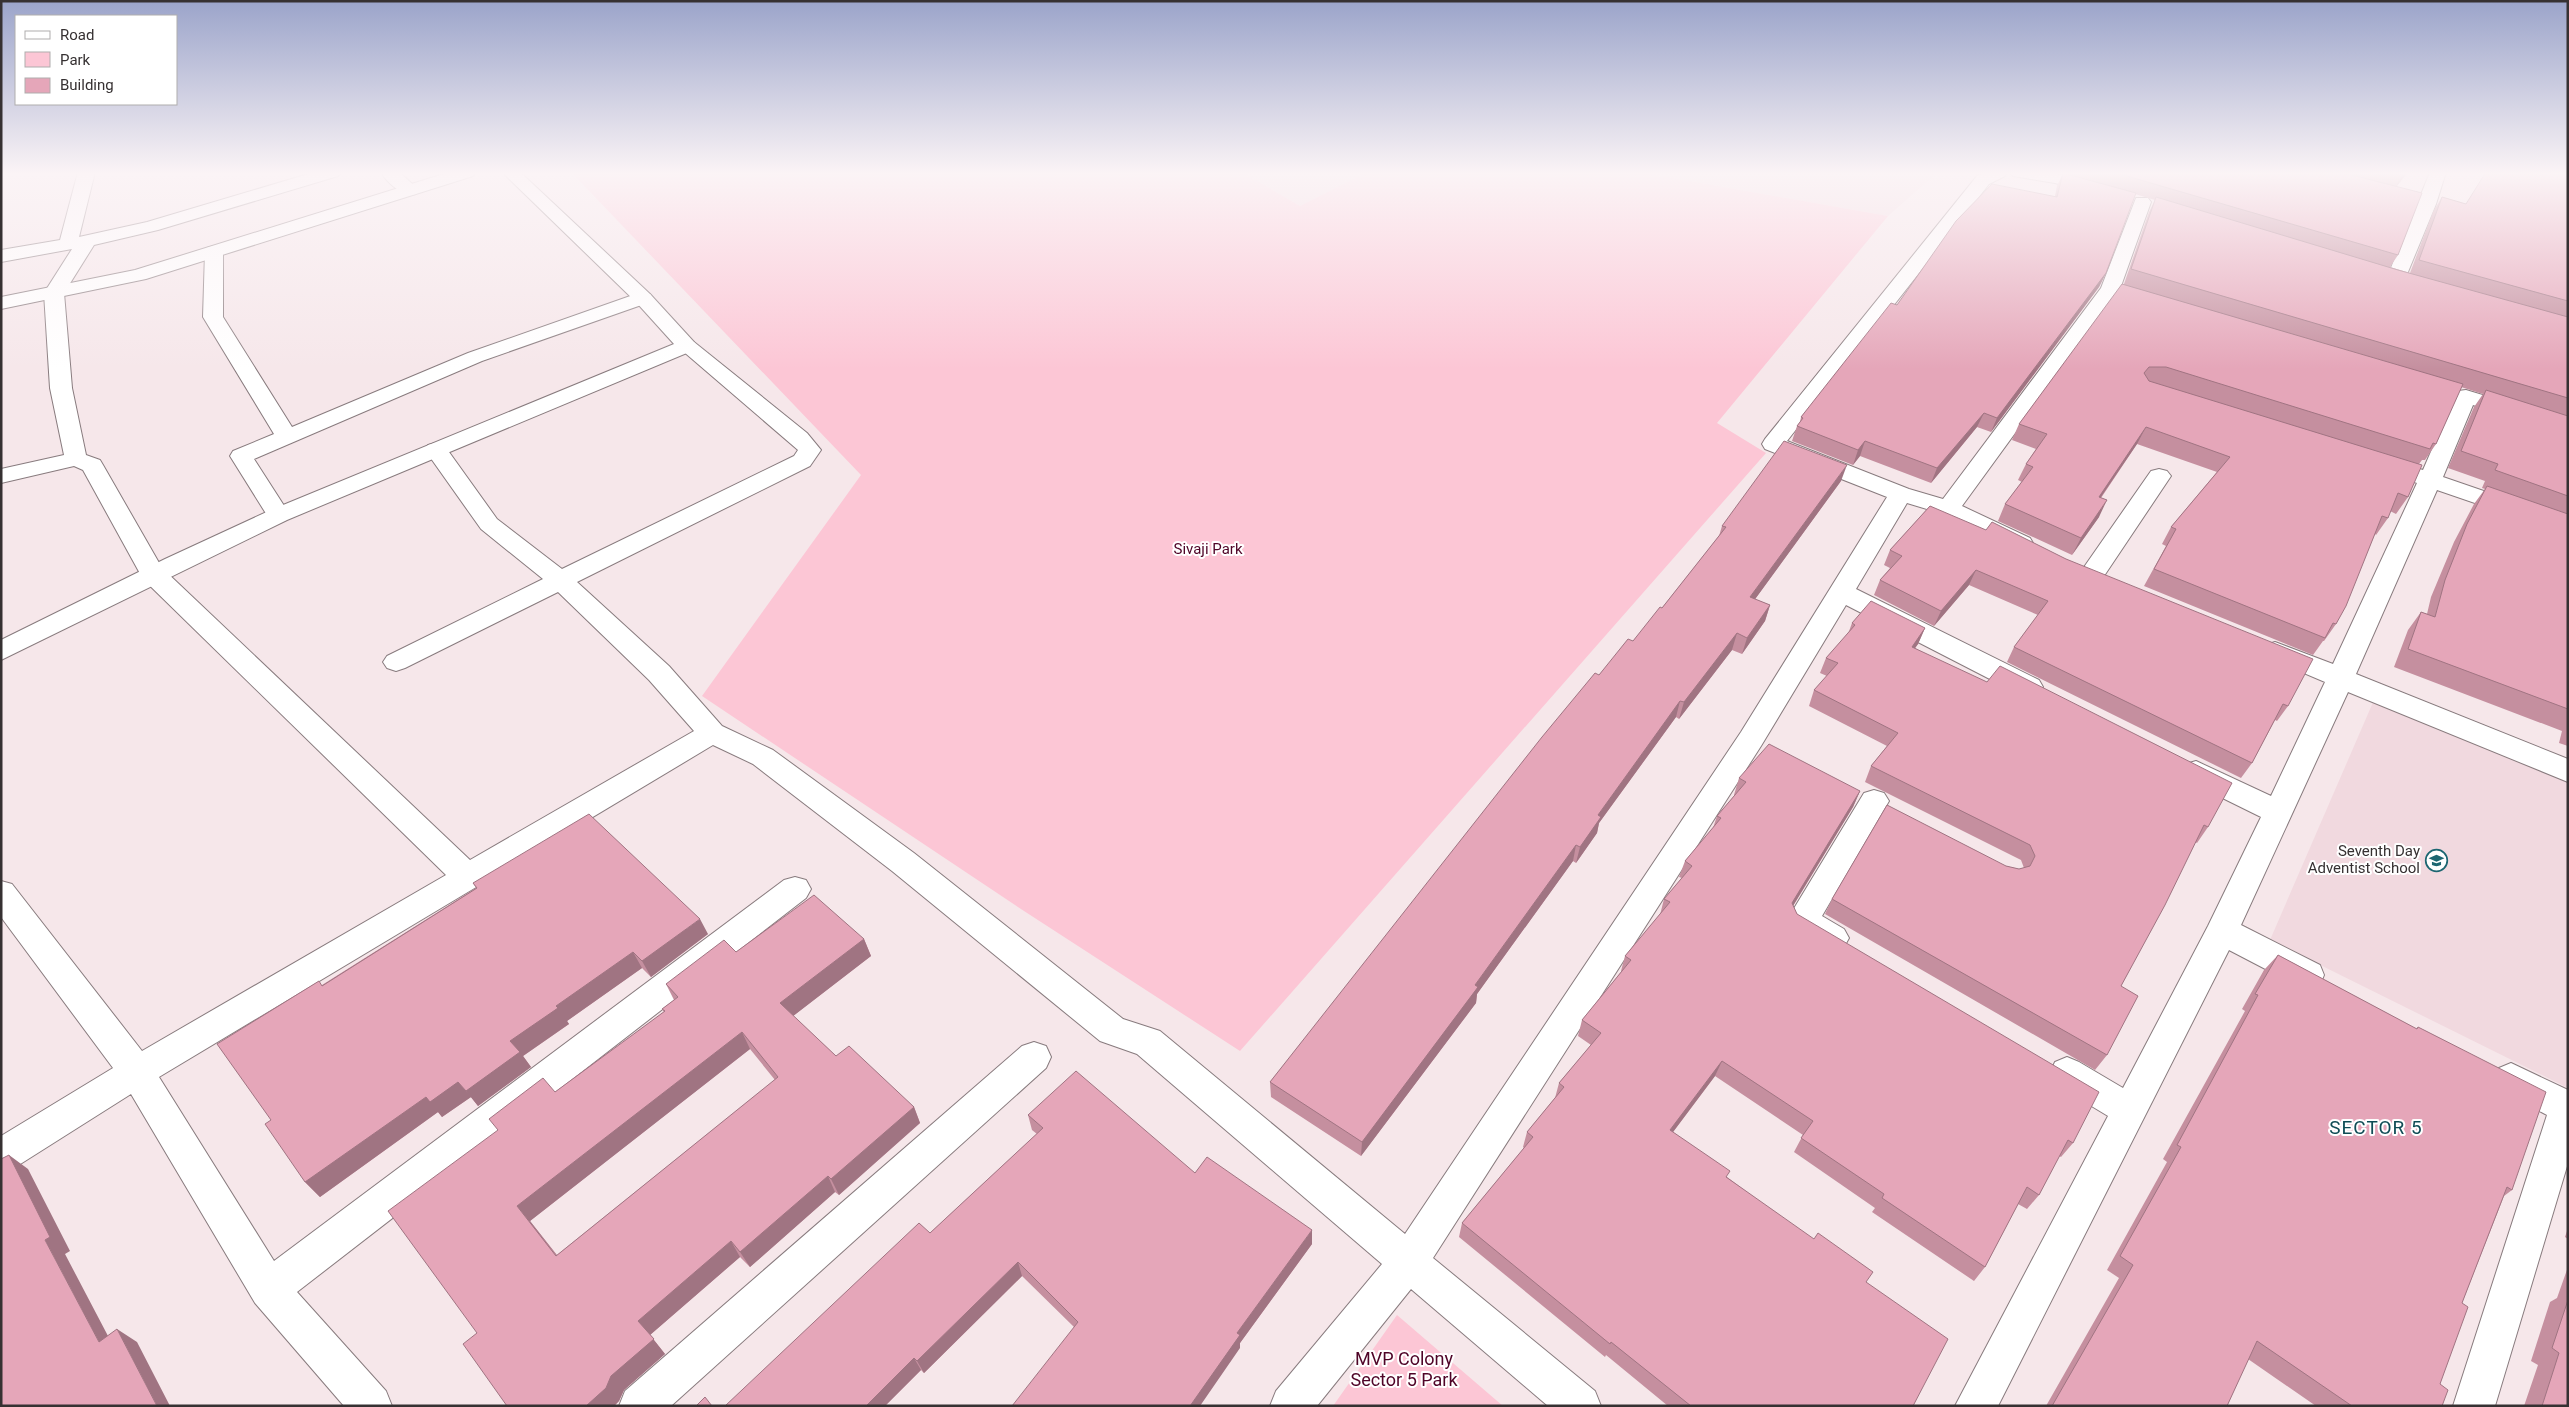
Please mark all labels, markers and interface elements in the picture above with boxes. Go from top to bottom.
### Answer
legend [15,15,178,105]
text: Road [60,26,94,44]
text: Park [60,51,91,69]
text: Building [60,76,114,94]
park label: Sivaji Park [1173,540,1243,558]
place label: Seventh Day Adventist School [2308,842,2420,877]
school or university icon: Seventh Day Adventist School [2424,848,2448,872]
district label: SECTOR 5 [2329,1116,2423,1139]
park label: MVP Colony Sector 5 Park [1350,1348,1458,1390]

